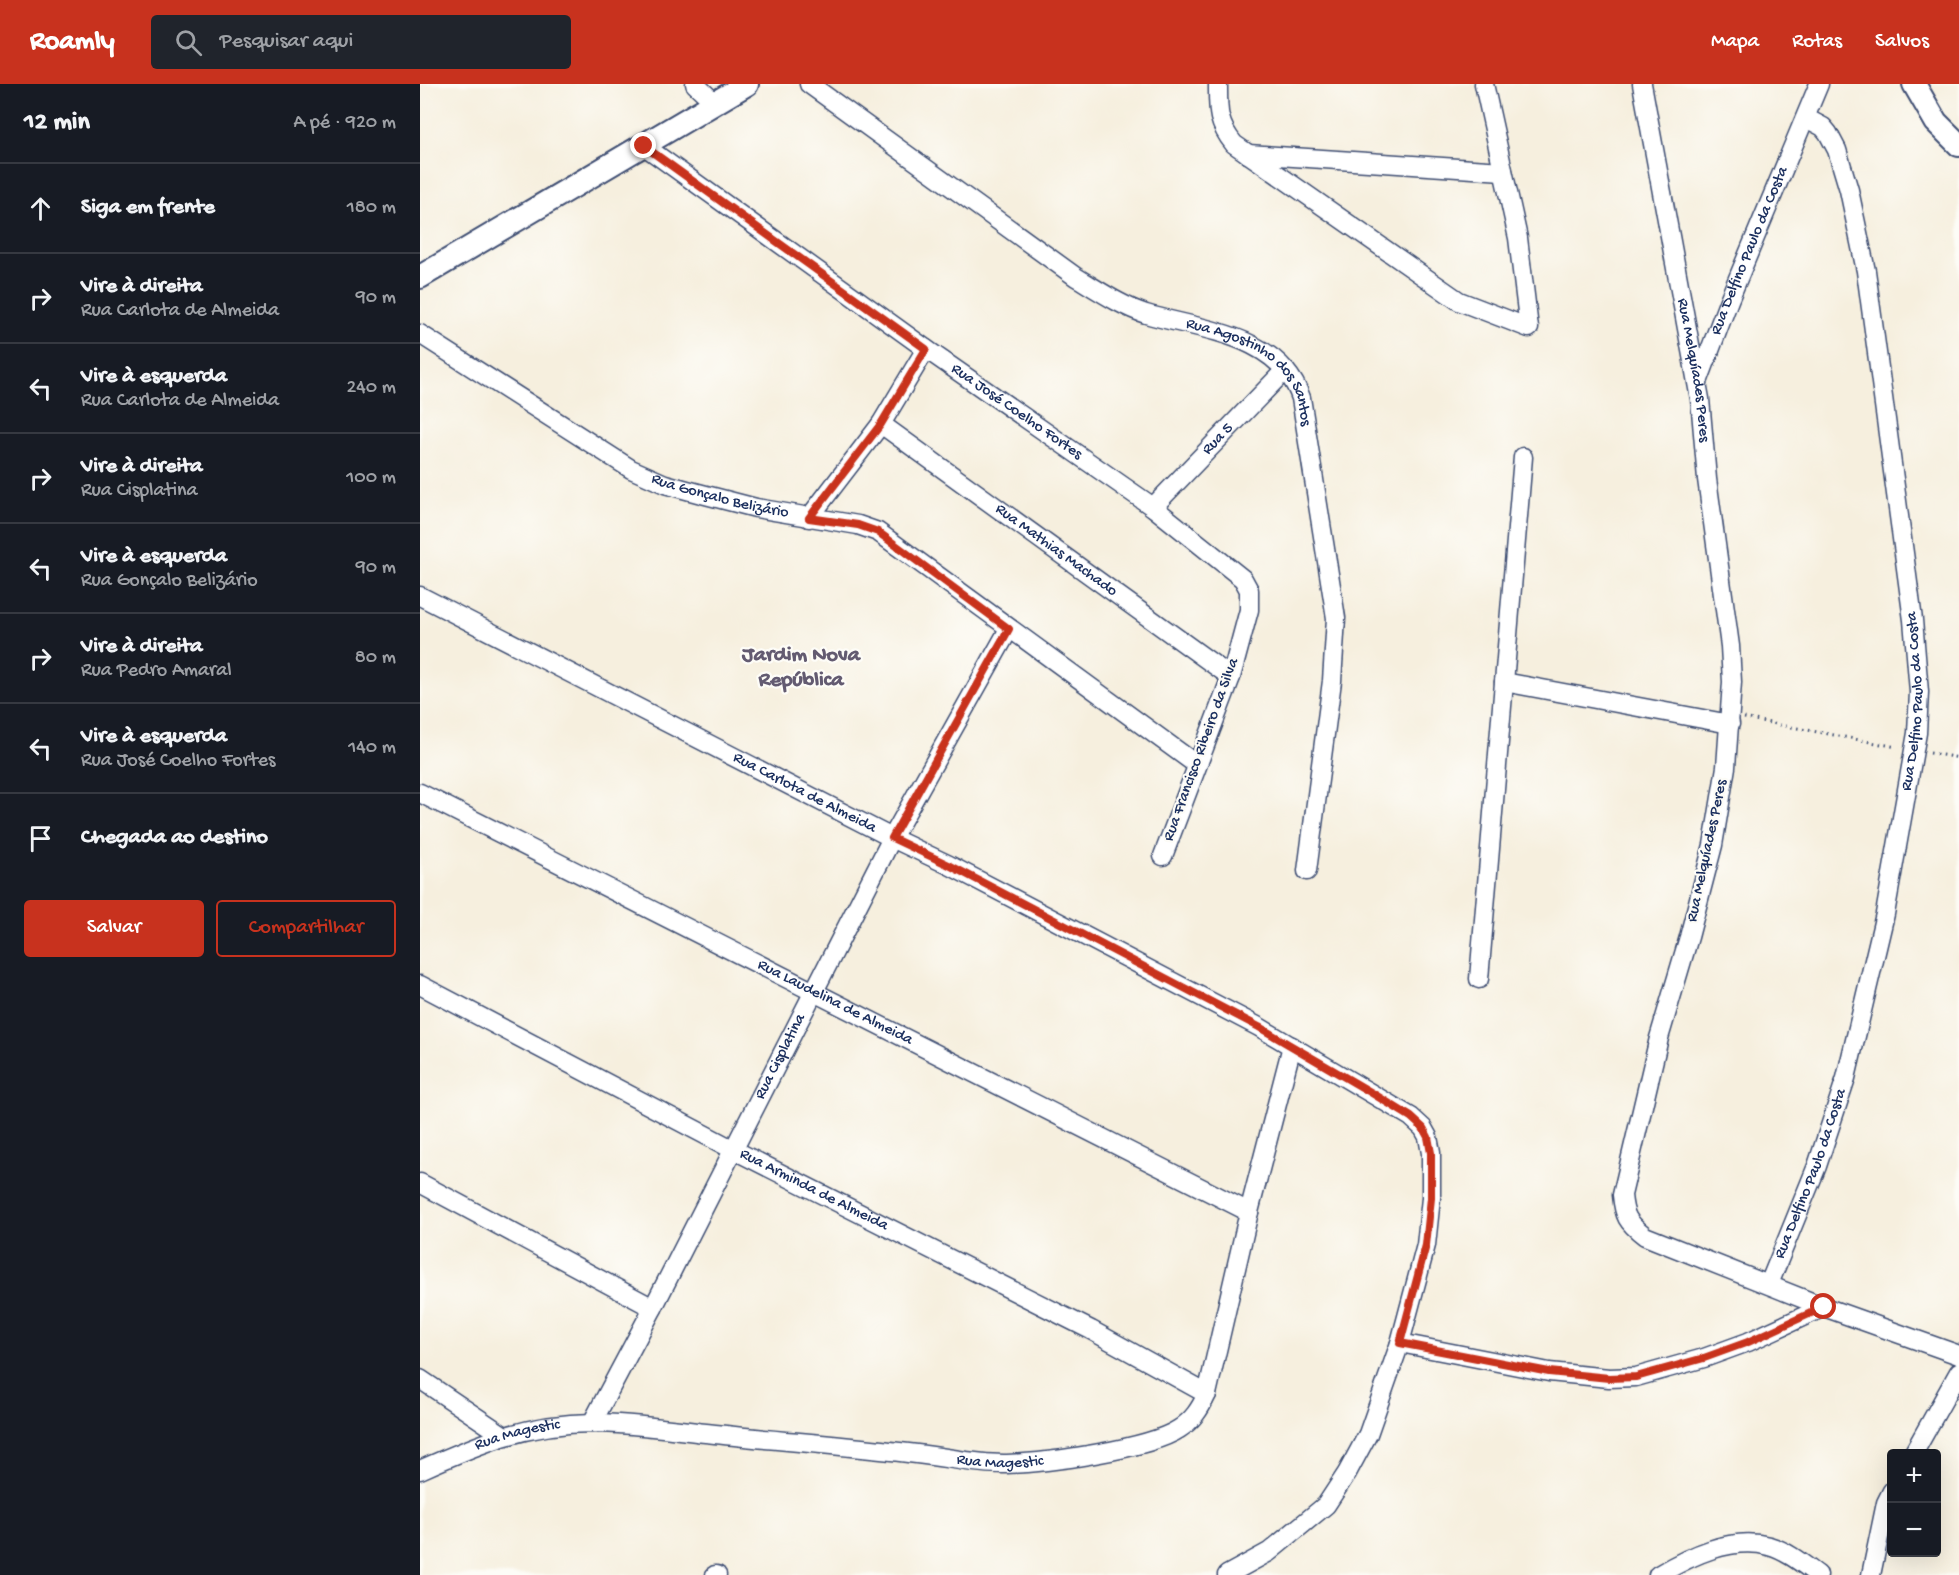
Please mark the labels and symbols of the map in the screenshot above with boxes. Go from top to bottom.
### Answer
route end [630,132,656,158]
street label: Rua Delfino Paulo da Costa [1707,163,1793,338]
street label: Rua Melquíades Peres [1672,297,1713,444]
street label: Rua Agostinho dos Santos [1184,315,1315,429]
street label: Rua José Coelho Fortes [947,360,1087,465]
street label: Rua 5 [1199,419,1238,459]
street label: Rua Gonçalo Belizário [648,470,790,523]
street label: Rua Mathias Machado [991,500,1121,601]
street label: Rua Delfino Paulo da Costa [1897,609,1929,792]
district label: Jardim Nova República [741,643,862,694]
street label: Rua Francisco Ribeiro da Silva [1160,655,1244,844]
street label: Rua Carlota de Almeida [729,748,880,838]
street label: Rua Melquíades Peres [1684,777,1733,924]
street label: Rua Laudelina de Almeida [754,956,917,1050]
street label: Rua Cisplatina [751,1010,811,1103]
street label: Rua Delfino Paulo da Costa [1771,1085,1852,1262]
street label: Rua Arminda de Almeida [736,1145,892,1236]
route start [1810,1293,1836,1319]
street label: Rua Magestic [472,1415,561,1455]
street label: Rua Magestic [955,1450,1045,1474]

